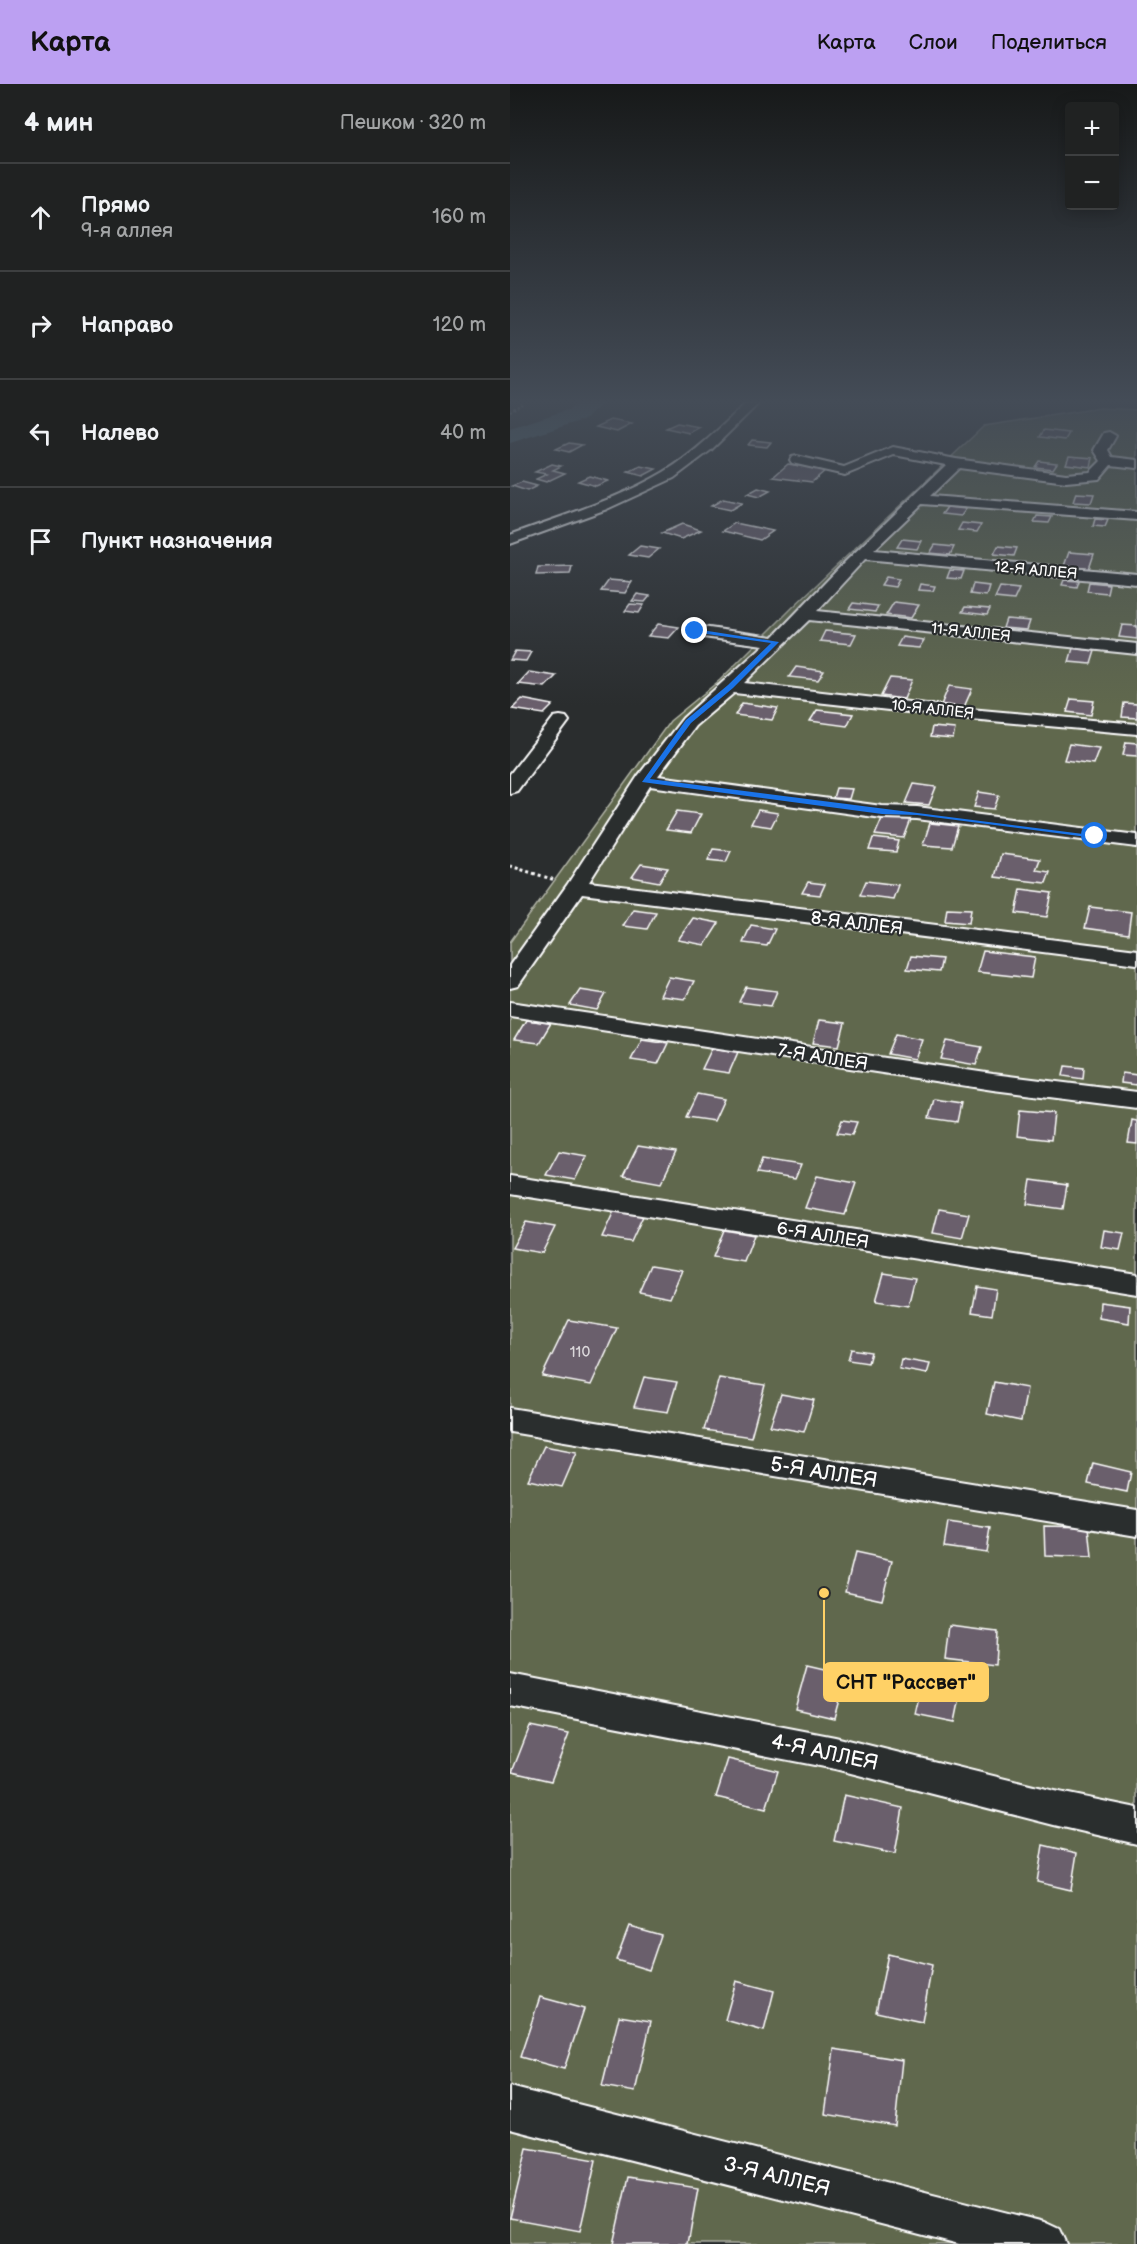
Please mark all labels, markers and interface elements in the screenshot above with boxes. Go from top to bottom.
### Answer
text: Карта [30,26,110,59]
text: Карта [817,30,876,55]
text: Слои [909,30,958,55]
text: Поделиться [991,30,1107,55]
map controls [1065,102,1119,210]
button: + [1065,102,1119,156]
text: 4 мин [24,108,93,139]
text: Пешком · 320 m [340,111,486,135]
button: − [1065,156,1119,210]
text: Прямо [81,192,150,219]
icon: ahead [24,201,57,234]
text: 160 m [432,205,486,229]
text: 9-я аллея [81,219,173,243]
icon: right [24,309,57,342]
text: Направо [81,312,173,339]
text: 120 m [433,313,486,337]
icon: left [24,417,57,450]
text: Налево [81,420,159,447]
text: 40 m [440,421,486,445]
icon: arrive [24,525,57,558]
text: Пункт назначения [81,528,273,555]
street label: 12-Я АЛЛЕЯ [994,557,1078,584]
route end [681,617,707,643]
street label: 11-Я АЛЛЕЯ [930,619,1012,646]
street label: 10-Я АЛЛЕЯ [891,696,975,723]
route start [1081,822,1107,848]
street label: 8-Я АЛЛЕЯ [810,907,904,940]
street label: 7-Я АЛЛЕЯ [776,1040,870,1075]
street label: 6-Я АЛЛЕЯ [775,1218,871,1253]
house number: 110 [570,1343,590,1362]
street label: 5-Я АЛЛЕЯ [769,1452,879,1493]
callout: СНТ "Рассвет" [824,1663,988,1701]
text: СНТ "Рассвет" [836,1671,976,1695]
street label: 4-Я АЛЛЕЯ [769,1729,881,1776]
street label: 3-Я АЛЛЕЯ [721,2151,833,2202]

